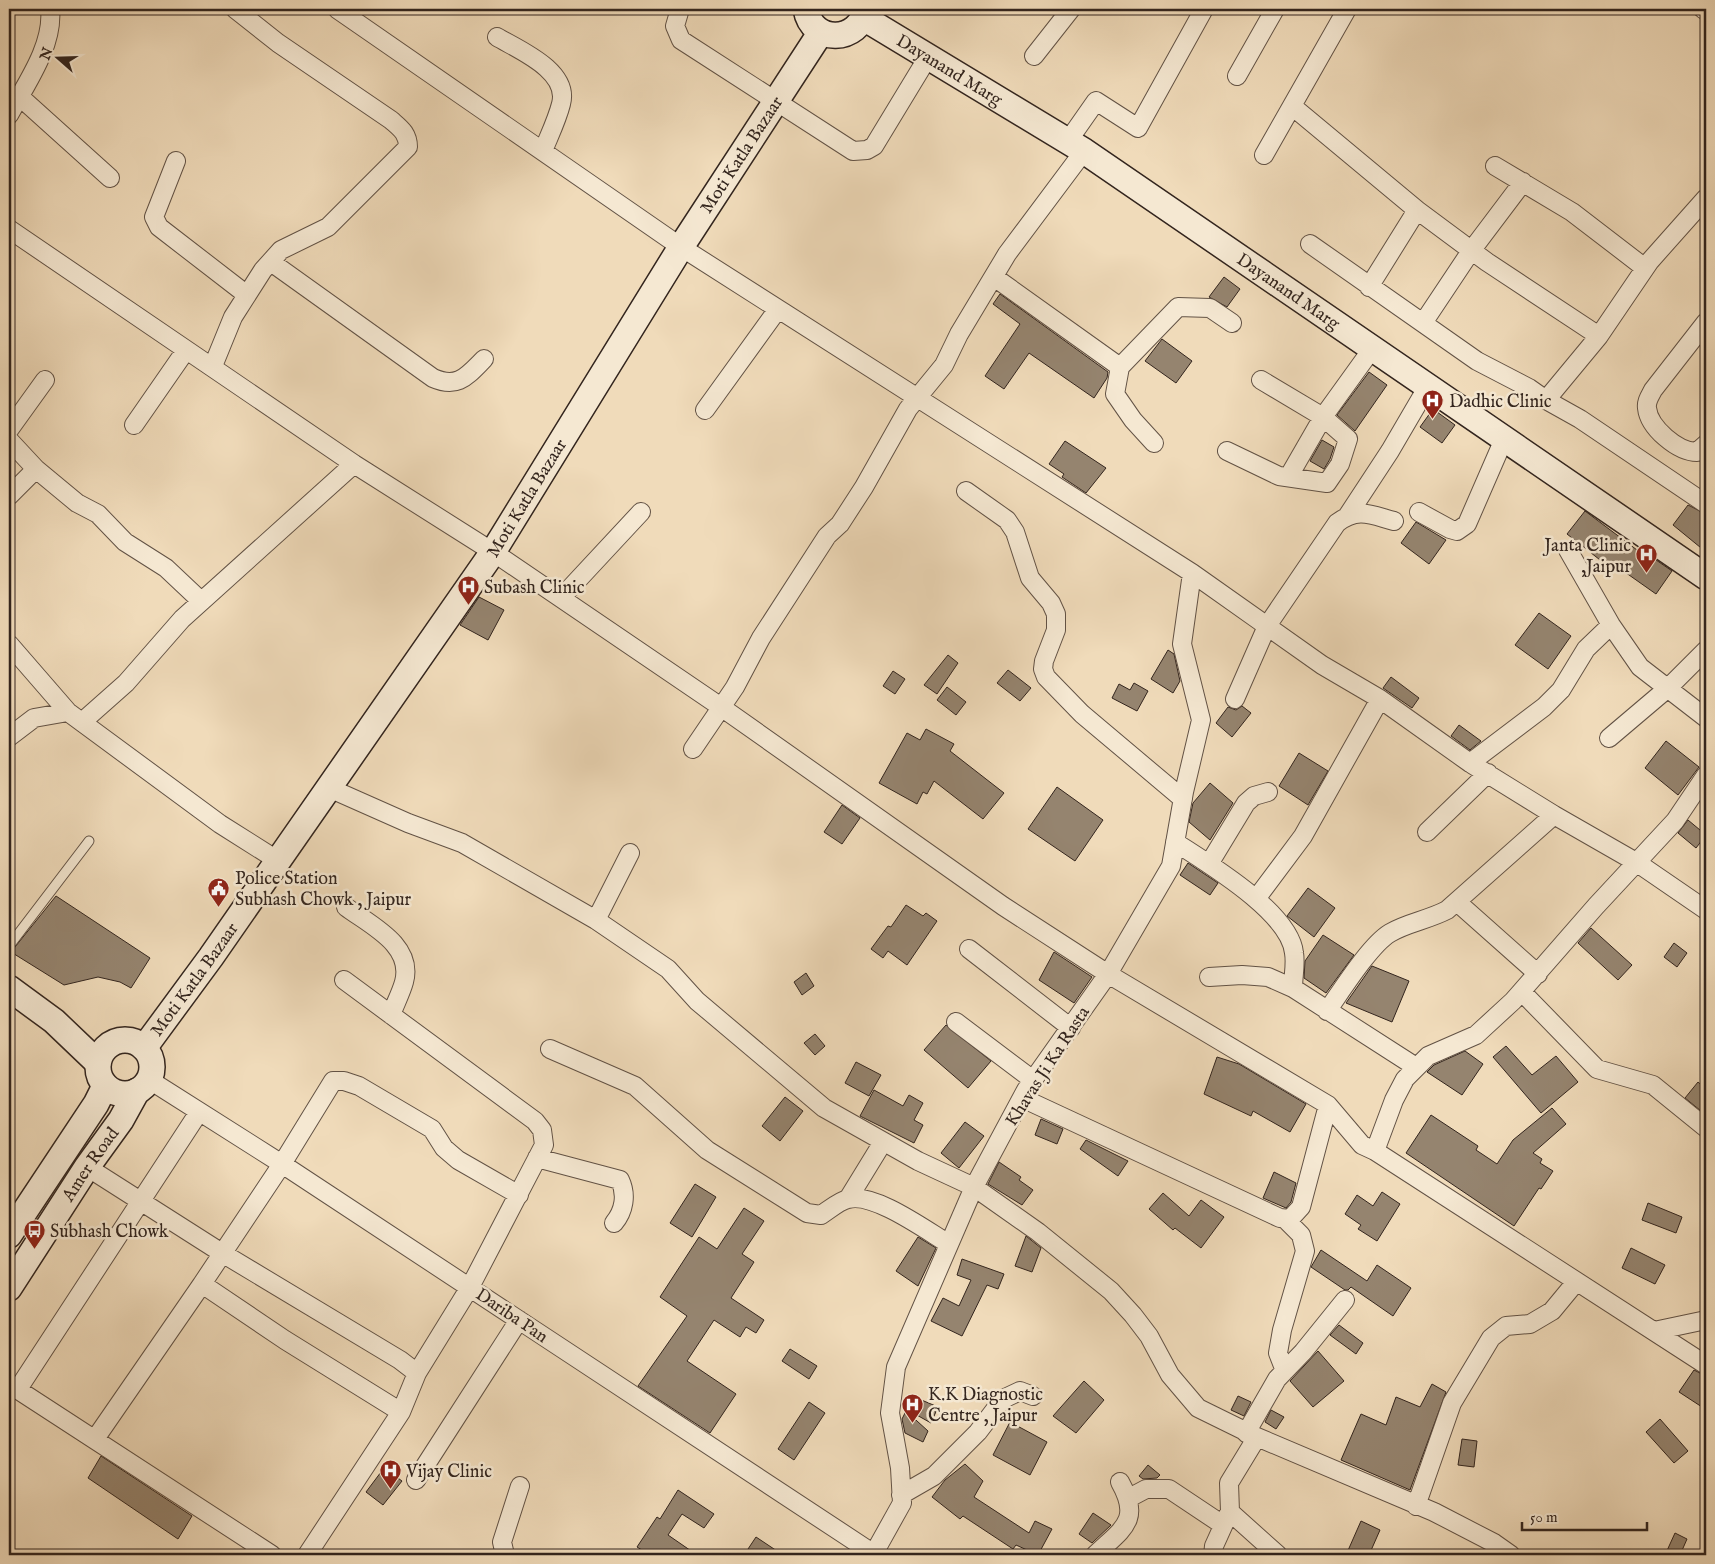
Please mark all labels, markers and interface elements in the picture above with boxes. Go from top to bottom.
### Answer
street label: Dayanand Marg [891,30,1006,112]
north arrow [32,32,82,82]
text: N [36,45,57,64]
street label: Moti Katla Bazaar [696,92,789,218]
street label: Dayanand Marg [1232,249,1344,336]
hospital icon: Dadhic Clinic [1421,389,1445,420]
place label: Dadhic Clinic [1449,391,1552,414]
street label: Moti Katla Bazaar [482,435,573,562]
place label: Janta Clinic ,Jaipur [1542,535,1631,579]
hospital icon: Janta Clinic ,Jaipur [1635,543,1659,574]
hospital icon: Subash Clinic [456,575,480,606]
place label: Subash Clinic [484,577,585,600]
place label: Police Station Subhash Chowk , Jaipur [235,868,412,912]
public building icon: Police Station Subhash Chowk , Jaipur [207,876,231,907]
street label: Moti Katla Bazaar [146,918,245,1042]
street label: Khavas Ji Ka Rasta [1001,1002,1096,1131]
street label: Amer Road [57,1123,125,1207]
bus stop icon: Subhash Chowk [22,1219,46,1250]
place label: Subhash Chowk [50,1221,169,1244]
street label: Dariba Pan [471,1284,552,1349]
place label: K.K Diagnostic Centre , Jaipur [928,1384,1043,1428]
hospital icon: K.K Diagnostic Centre , Jaipur [900,1392,924,1423]
hospital icon: Vijay Clinic [378,1459,402,1490]
place label: Vijay Clinic [405,1461,492,1484]
scale bar [1522,1499,1648,1531]
text: 50 m [1530,1508,1558,1527]

